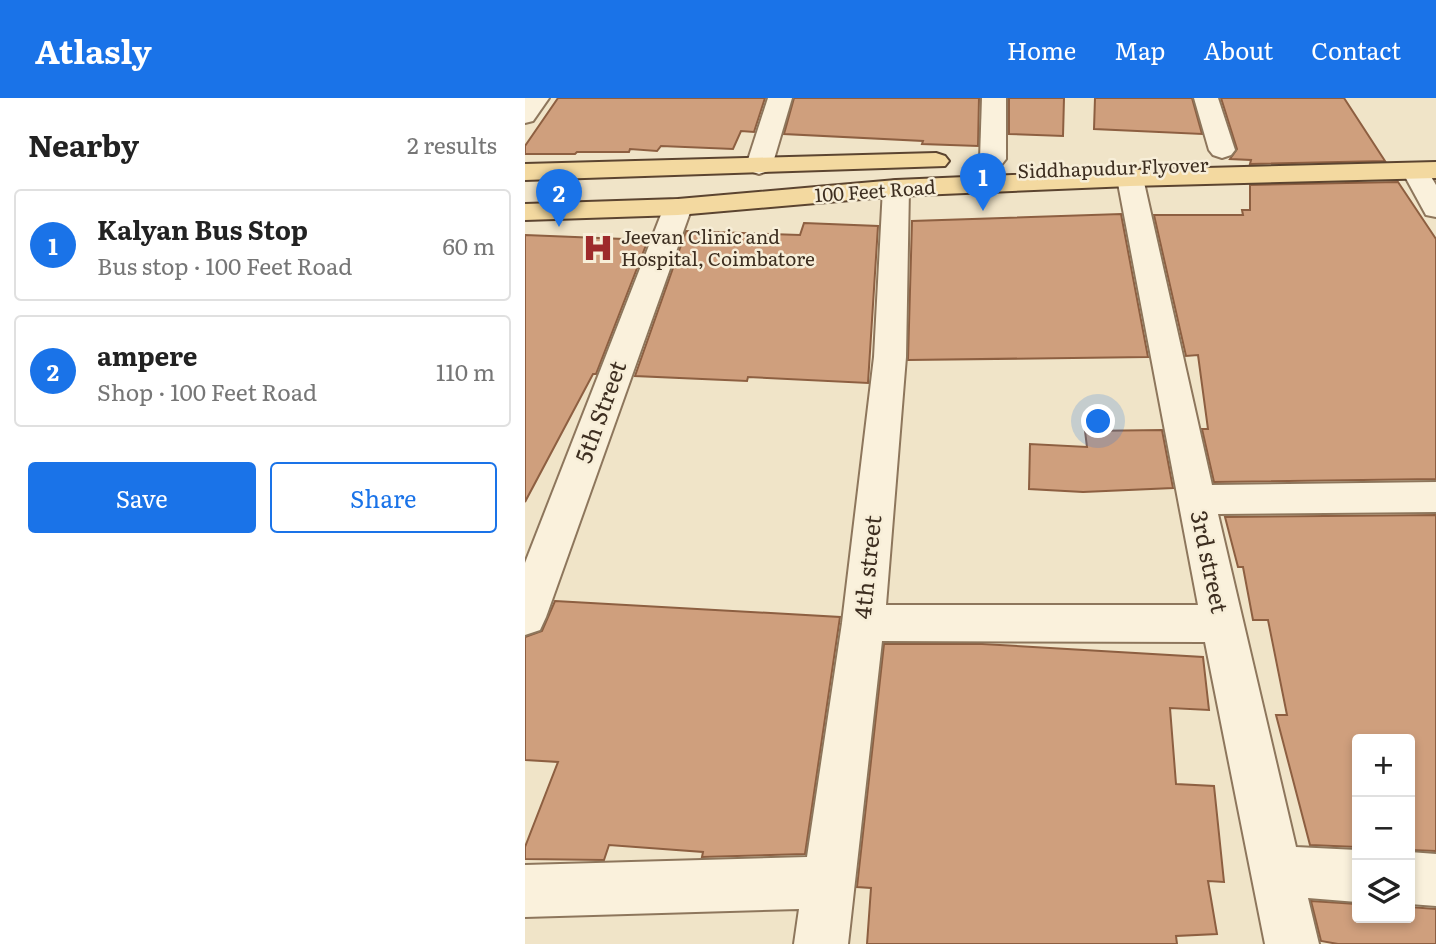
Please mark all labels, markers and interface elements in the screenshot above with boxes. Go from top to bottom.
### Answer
text: Atlasly [35,25,152,74]
text: Home [1007,32,1076,67]
text: Map [1114,32,1165,67]
text: About [1203,32,1273,67]
text: Contact [1311,32,1401,67]
text: Nearby [28,122,139,166]
text: 2 results [407,127,497,161]
street label: Siddhapudur Flyover [1017,150,1209,184]
pin: 1 [960,153,1006,211]
pin: 2 [536,169,582,227]
street label: 100 Feet Road [813,172,937,208]
text: Kalyan Bus Stop [97,209,308,248]
place label: Jeevan Clinic and Hospital, Coimbatore [621,222,815,272]
text: 1 [48,228,58,262]
text: 60 m [442,228,495,262]
hospital icon: Jeevan Clinic and Hospital, Coimbatore [581,231,615,265]
text: Bus stop · 100 Feet Road [97,248,352,282]
text: ampere [97,335,198,374]
text: 2 [47,354,59,388]
text: 110 m [436,354,495,388]
street label: 5th Street [565,355,634,467]
text: Shop · 100 Feet Road [97,374,317,408]
your location [1081,404,1115,438]
button: Save [28,462,256,533]
button: Share [270,462,497,533]
street label: 3rd street [1183,507,1239,617]
street label: 4th street [844,512,888,620]
map controls [1352,734,1415,923]
button: + [1352,734,1415,797]
button: − [1352,797,1415,860]
button: layers [1352,860,1415,923]

